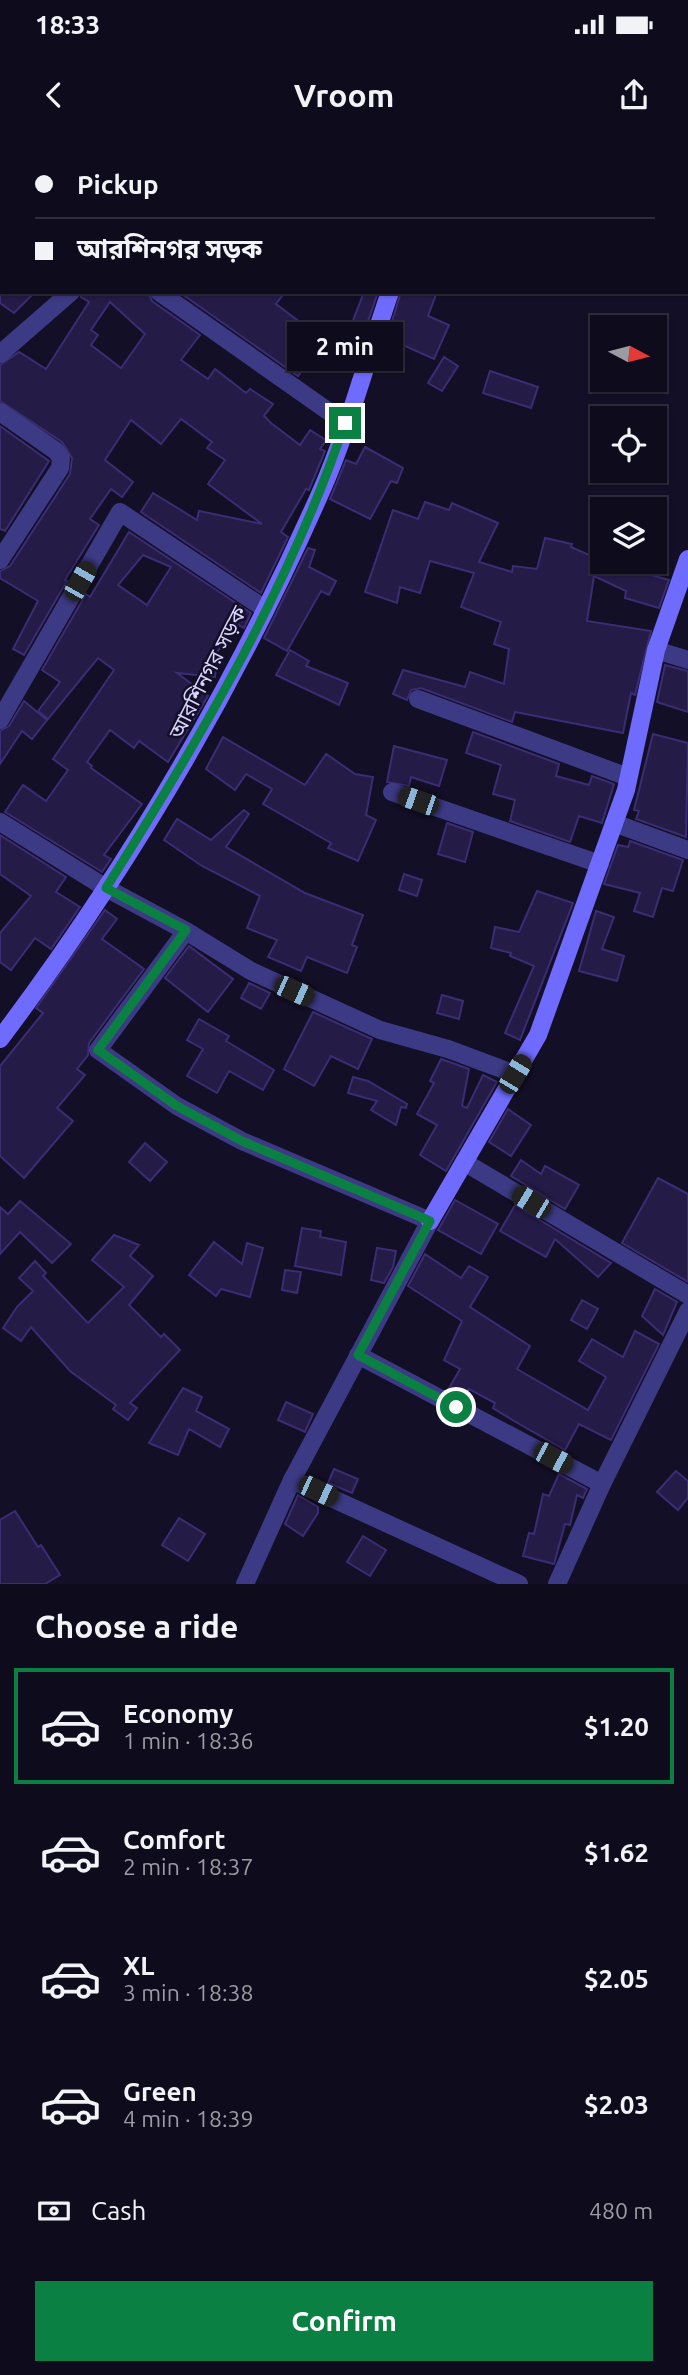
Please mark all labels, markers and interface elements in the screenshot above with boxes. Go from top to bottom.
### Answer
text: 18:33 [35,10,100,39]
icon: back [35,76,73,114]
icon: share [615,76,653,114]
text: Vroom [294,77,394,113]
text: Pickup [77,170,159,199]
text: আরশিনগর সড়ক [77,234,262,263]
north arrow [590,315,667,392]
map controls [590,315,667,574]
callout: 2 min [287,322,403,370]
text: 2 min [316,334,374,359]
button: locate [590,406,667,483]
route end [329,407,361,439]
button: layers [590,497,667,574]
car [61,558,100,604]
street label: আরশিনগর সড়ক [163,601,251,743]
car [395,784,442,818]
car [271,973,318,1009]
car [496,1051,535,1097]
car [508,1182,555,1222]
route start [440,1391,472,1423]
car [530,1439,577,1477]
car [295,1473,342,1509]
text: Choose a ride [35,1608,238,1644]
icon: car [39,1695,102,1758]
text: Economy [123,1699,233,1728]
text: $1.20 [584,1712,649,1741]
text: 1 min · 18:36 [123,1728,254,1753]
icon: car [39,1821,102,1884]
text: Comfort [123,1825,226,1854]
text: $1.62 [584,1838,649,1867]
text: 2 min · 18:37 [123,1854,254,1879]
icon: car [39,1947,102,2010]
text: XL [123,1951,154,1980]
text: $2.05 [584,1964,649,1993]
text: 3 min · 18:38 [123,1980,254,2005]
icon: car [39,2073,102,2136]
text: Green [123,2077,197,2106]
text: $2.03 [584,2090,649,2119]
text: 4 min · 18:39 [123,2106,254,2131]
icon: cash [35,2192,73,2230]
text: Cash [91,2196,146,2225]
text: 480 m [589,2198,653,2223]
button: Confirm [35,2281,653,2361]

